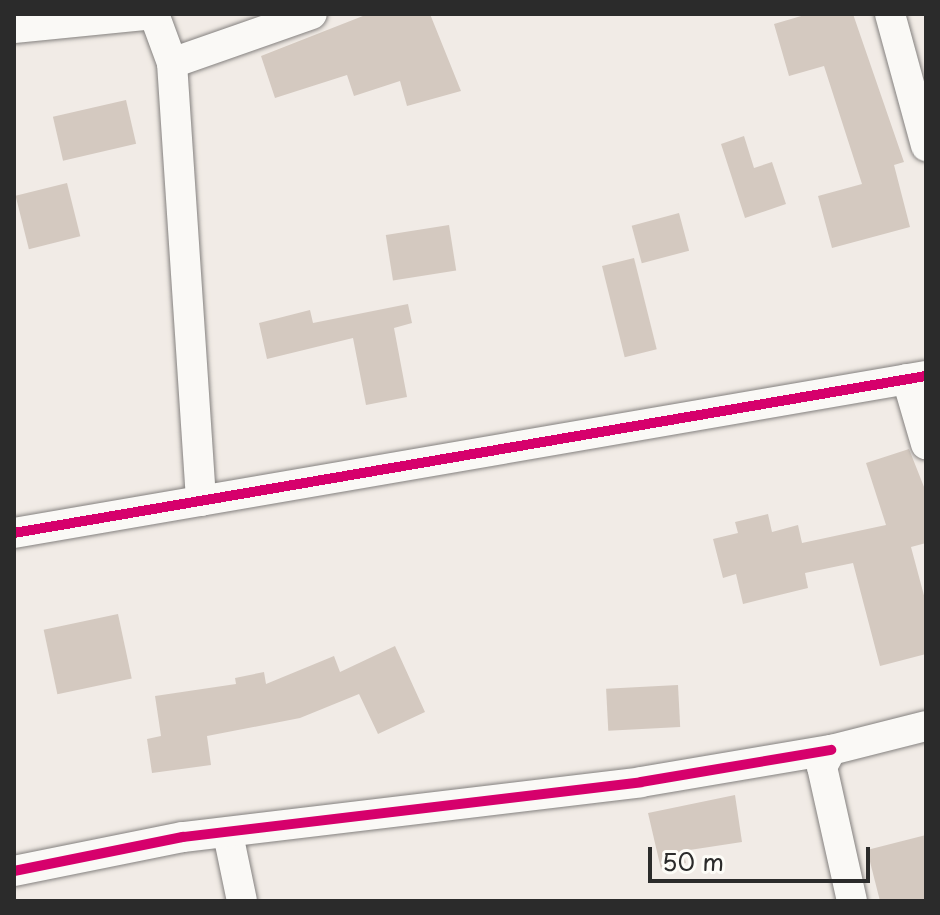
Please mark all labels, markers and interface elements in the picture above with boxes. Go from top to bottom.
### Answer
scale bar [652,831,874,881]
text: 50 m [662,843,724,879]

